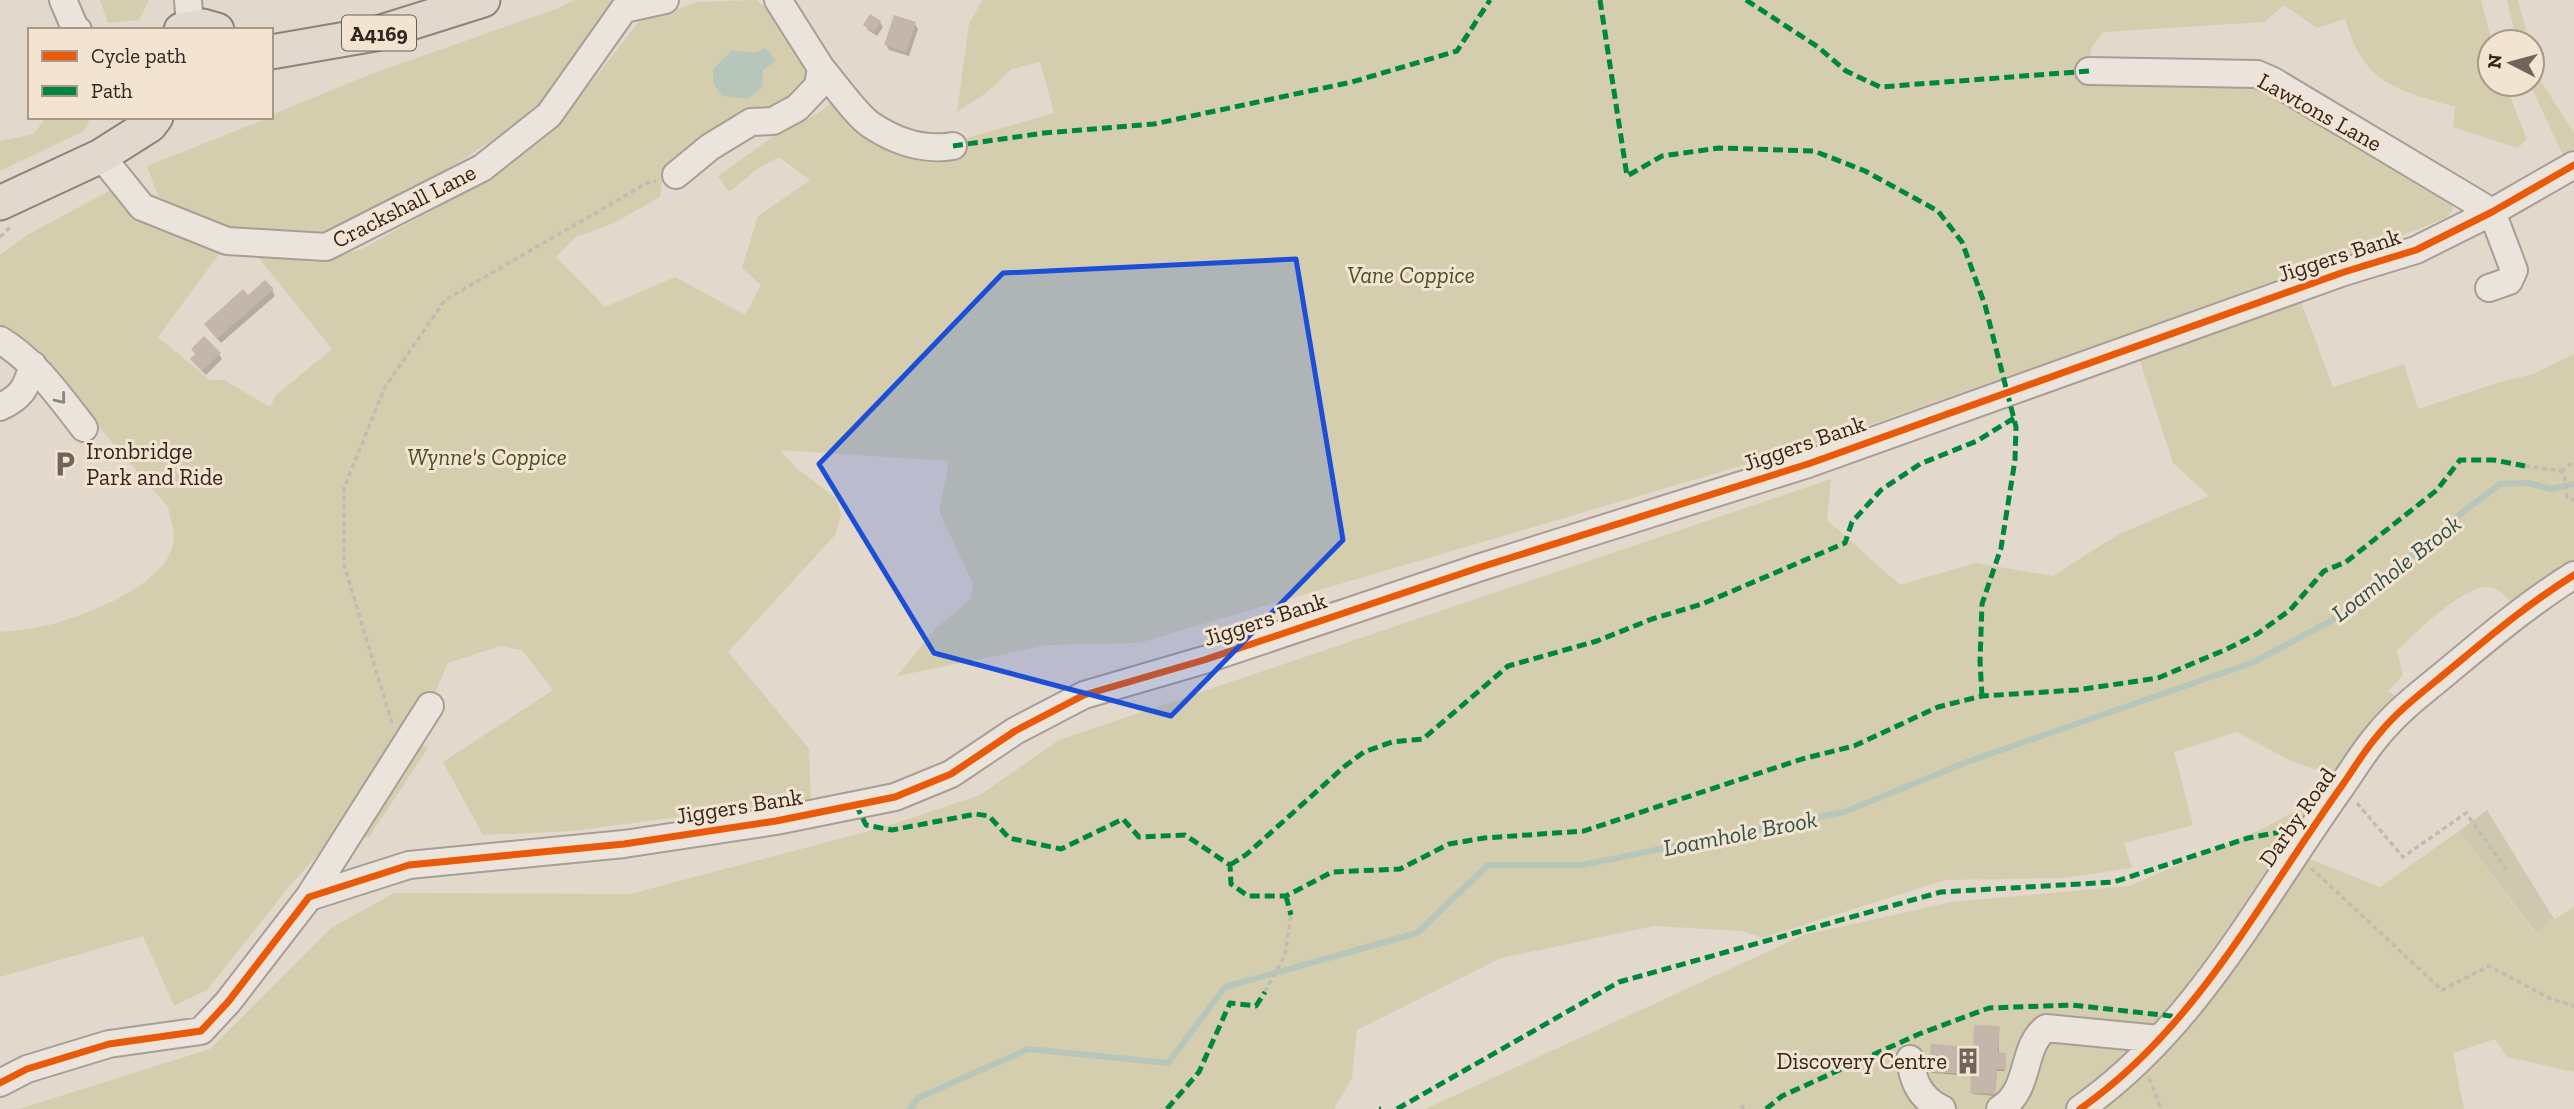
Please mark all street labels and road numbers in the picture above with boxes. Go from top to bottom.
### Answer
road number: A4169 [342,16,416,50]
street label: Lawtons Lane [2253,66,2387,158]
street label: Crackshall Lane [328,158,480,254]
street label: Jiggers Bank [2274,222,2404,288]
street label: Jiggers Bank [1739,409,1869,477]
street label: Jiggers Bank [1200,586,1330,652]
street label: Darby Road [2253,762,2342,872]
street label: Jiggers Bank [674,782,804,830]

